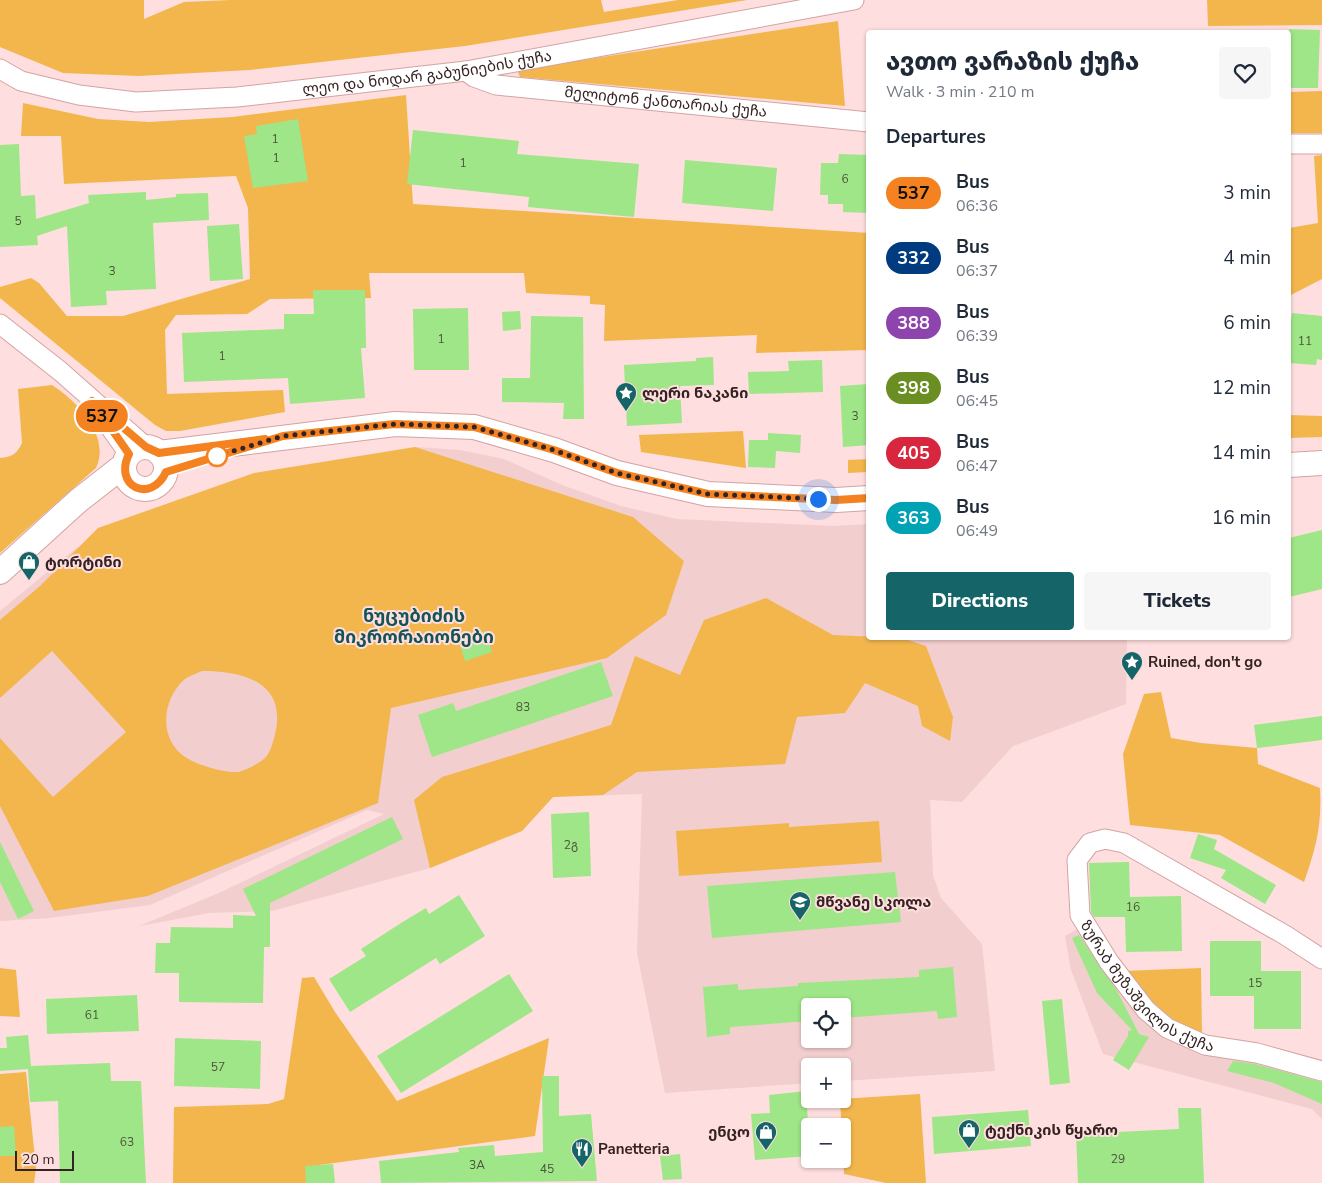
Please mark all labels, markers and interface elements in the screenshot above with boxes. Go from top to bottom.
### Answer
street label: ლეო და ნოდარ გაბუნიების ქუჩა [301,46,553,100]
text: ავთო ვარაზის ქუჩა [886,46,1139,78]
button: heart [1219,47,1271,99]
text: Walk · 3 min · 210 m [886,81,1034,103]
street label: მელიტონ ქანთარიას ქუჩა [563,82,768,122]
text: Departures [886,124,986,150]
house number: 1 [271,131,279,147]
house number: 1 [272,150,280,166]
house number: 1 [459,155,467,171]
text: Bus [956,169,989,195]
house number: 6 [841,171,849,187]
text: 3 min [1223,180,1271,206]
text: 537 [897,181,930,205]
text: 06:36 [956,195,998,217]
house number: 5 [14,213,22,229]
text: Bus [956,234,989,260]
text: 4 min [1223,245,1271,271]
text: 332 [897,246,930,270]
text: 06:37 [956,260,998,282]
house number: 3 [108,263,116,279]
text: Bus [956,299,989,325]
text: 6 min [1223,310,1271,336]
text: 388 [897,311,930,335]
text: 06:39 [956,325,998,347]
house number: 1 [437,331,445,347]
house number: 11 [1298,333,1312,349]
house number: 1 [218,348,226,364]
text: Bus [956,364,989,390]
text: 12 min [1212,375,1271,401]
text: 398 [897,376,930,400]
place icon: ლერი ნაკანი [614,381,638,412]
place label: ლერი ნაკანი [642,383,748,403]
text: 06:45 [956,390,998,412]
line badge: 537 [73,400,131,432]
text: 537 [86,404,118,428]
house number: 3 [851,408,859,424]
text: Bus [956,429,989,455]
text: 14 min [1212,440,1271,466]
text: 405 [897,441,930,465]
unlabelled marker [206,445,228,467]
text: 06:47 [956,455,998,477]
your location [806,487,831,512]
text: Bus [956,494,989,520]
text: 16 min [1212,505,1271,531]
text: 363 [897,506,930,530]
text: 06:49 [956,520,998,542]
shop icon: ტორტინი [17,550,41,581]
place label: ტორტინი [45,552,122,572]
button: Directions [886,572,1074,630]
button: Tickets [1084,572,1271,630]
district label: ნუცუბიძის მიკრორაიონები [334,604,494,649]
place icon: Ruined, don't go [1120,650,1144,681]
place label: Ruined, don't go [1148,652,1262,672]
house number: 83 [516,699,530,715]
house number: 2გ [564,837,578,853]
school or university icon: მწვანე სკოლა [788,890,812,921]
place label: მწვანე სკოლა [816,892,931,912]
house number: 16 [1126,899,1140,915]
street label: ზურაბ მუზაშვილის ქუჩა [1076,917,1215,1056]
house number: 15 [1248,975,1262,991]
map controls [801,998,851,1168]
button: locate [801,998,851,1048]
house number: 61 [85,1007,99,1023]
button: + [801,1058,851,1108]
house number: 57 [211,1059,225,1075]
button: − [801,1118,851,1168]
shop icon: ტექნიკის წყარო [957,1118,981,1149]
shop icon: ენცო [754,1120,778,1151]
place label: ტექნიკის წყარო [985,1120,1118,1140]
place label: ენცო [708,1122,750,1142]
house number: 63 [120,1134,134,1150]
restaurant icon: Panetteria [570,1137,594,1168]
place label: Panetteria [598,1139,670,1159]
scale bar [15,1148,74,1171]
text: 20 m [22,1150,54,1169]
house number: 29 [1111,1151,1125,1167]
house number: 3А [469,1157,485,1173]
house number: 45 [540,1161,554,1177]

